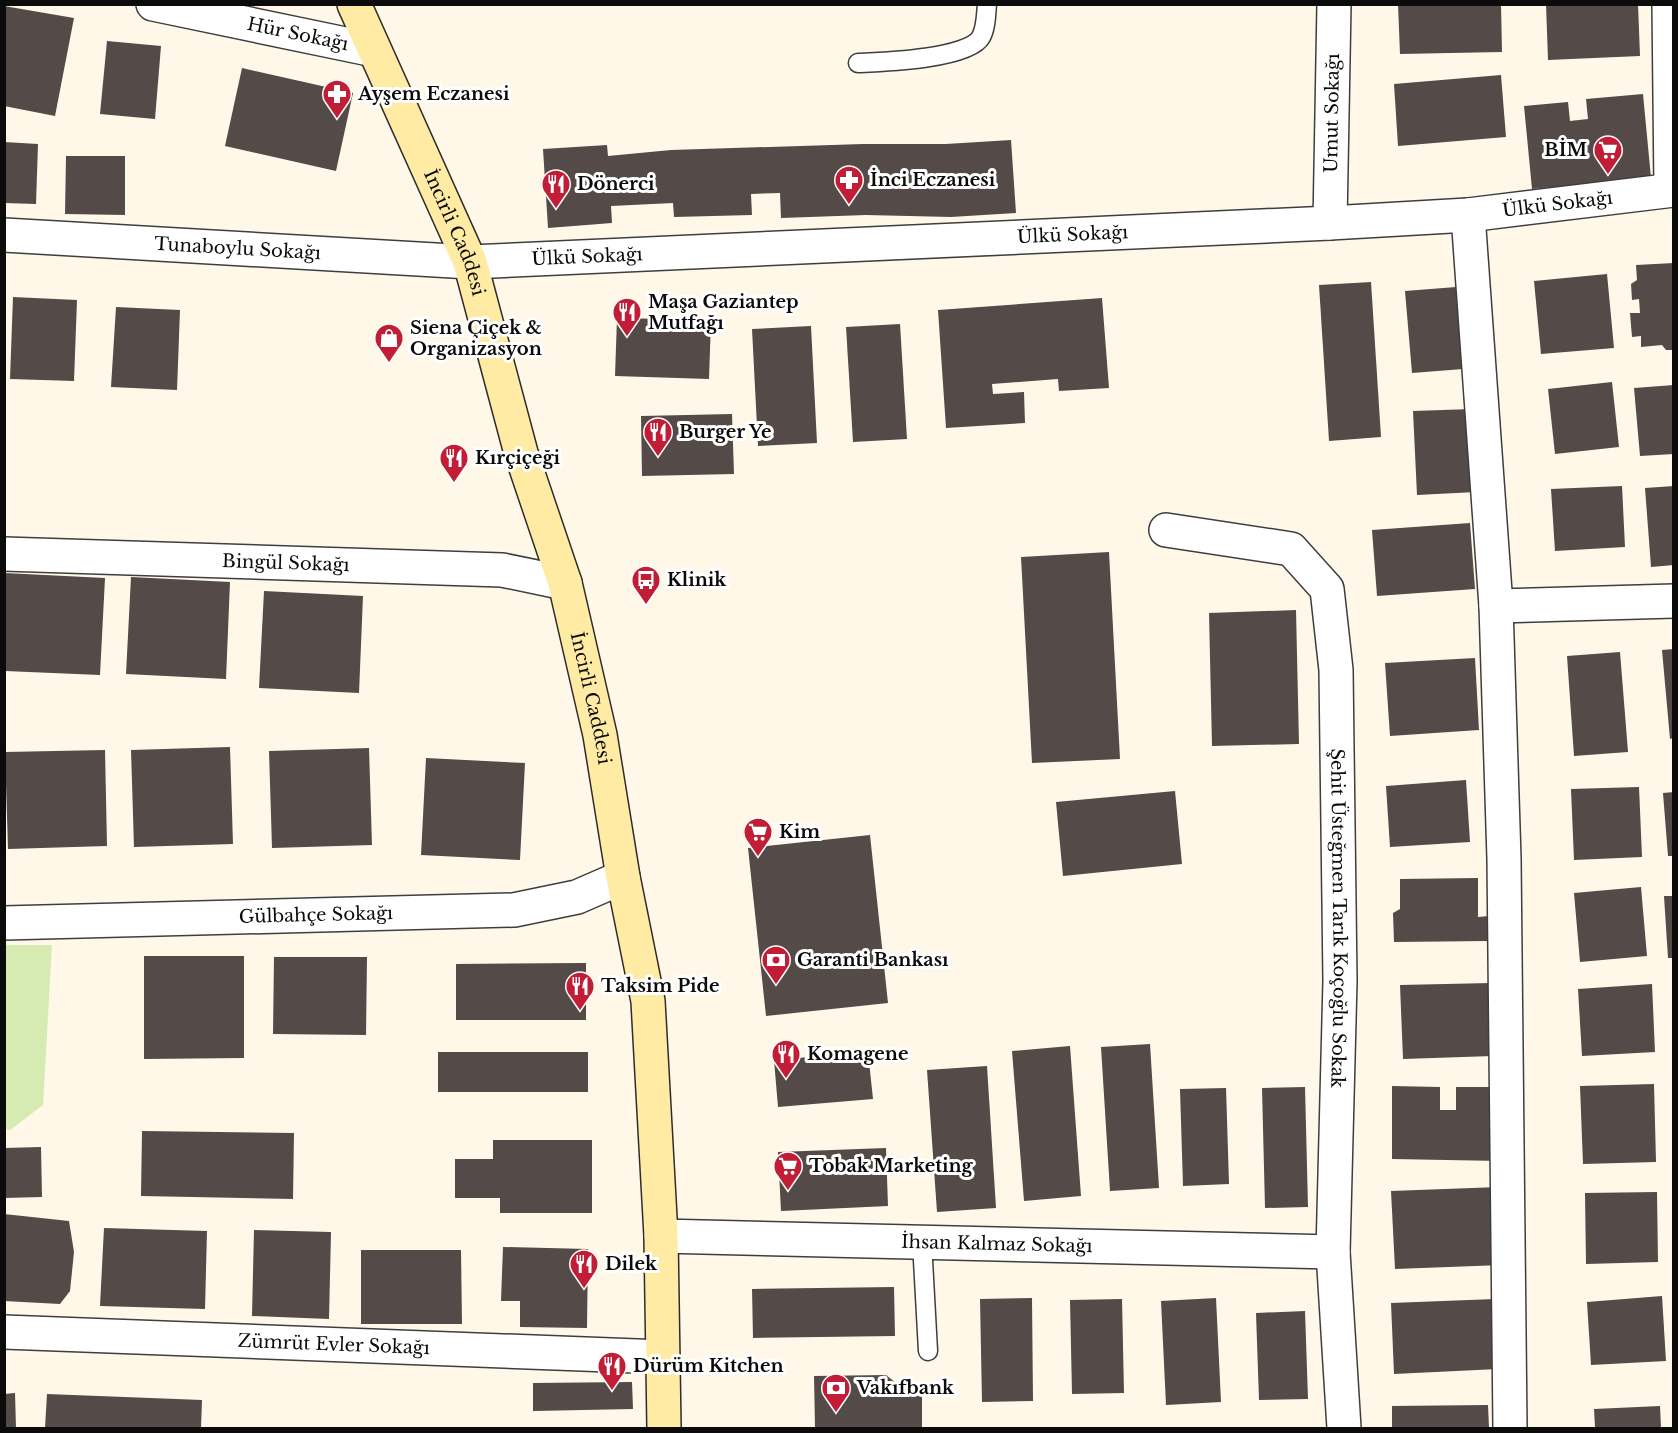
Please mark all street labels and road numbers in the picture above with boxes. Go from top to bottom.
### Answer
street label: Hür Sokağı [245,13,351,55]
street label: Umut Sokağı [1320,53,1344,173]
street label: İncirli Caddesi [419,166,490,298]
street label: Ülkü Sokağı [1501,187,1614,222]
street label: Ülkü Sokağı [1017,221,1129,248]
street label: Tunaboylu Sokağı [154,233,322,264]
street label: Ülkü Sokağı [531,243,643,270]
street label: Bingül Sokağı [222,550,350,576]
street label: İncirli Caddesi [566,630,616,766]
street label: Şehit Üsteğmen Tarık Koçoğlu Sokak [1326,748,1351,1088]
street label: Gülbahçe Sokağı [238,902,393,928]
street label: İhsan Kalmaz Sokağı [901,1230,1093,1257]
street label: Zümrüt Evler Sokağı [237,1330,430,1359]

